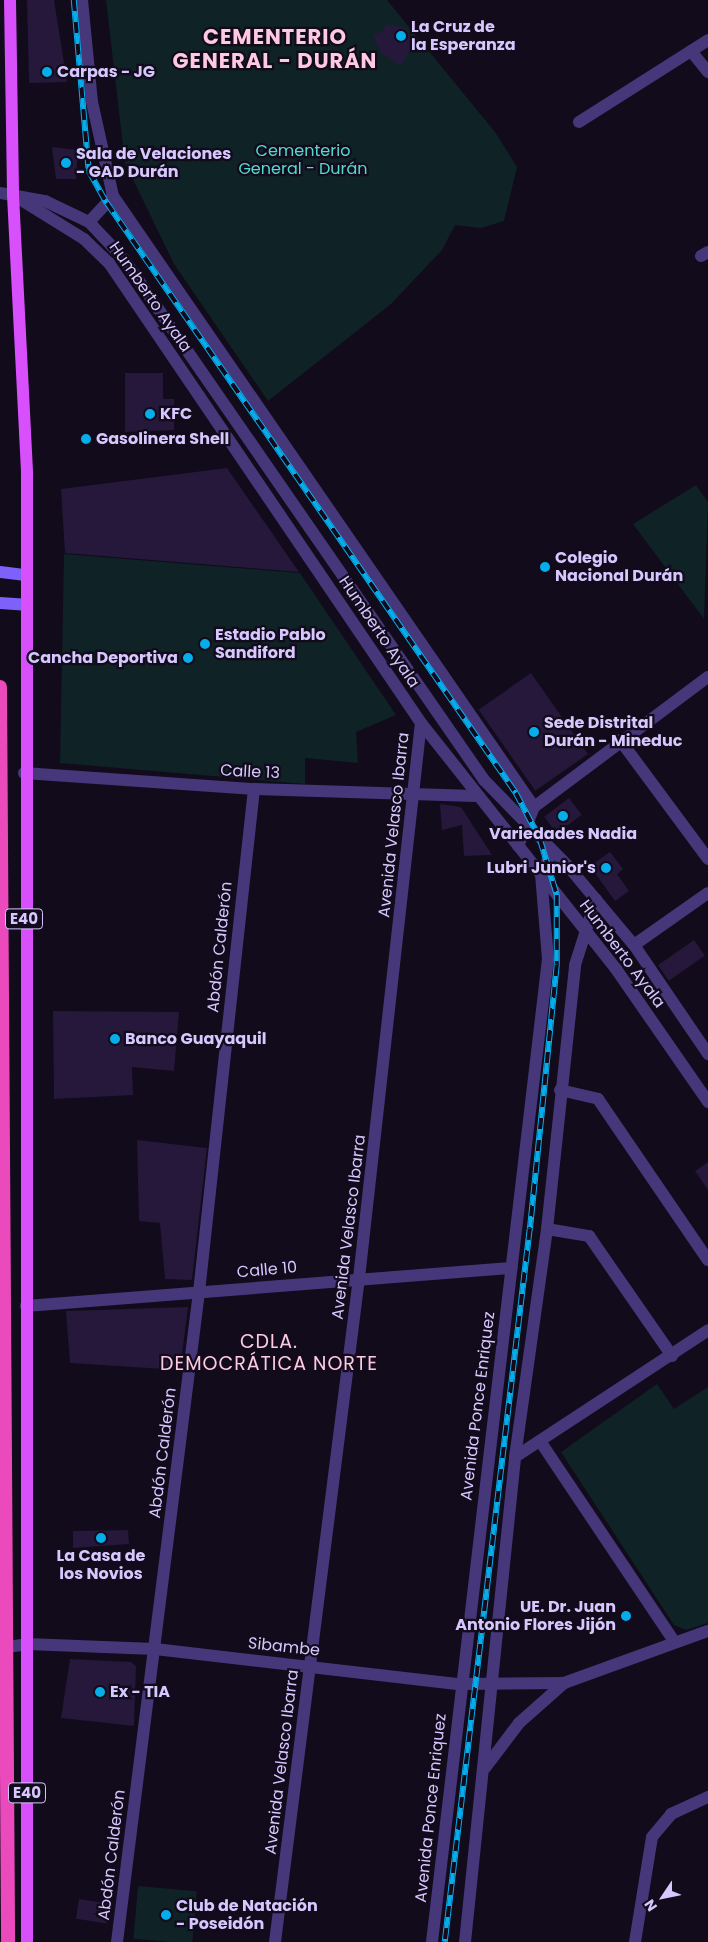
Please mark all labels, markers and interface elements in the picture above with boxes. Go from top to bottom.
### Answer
place label: La Cruz de la Esperanza [411,17,516,55]
district label: CEMENTERIO GENERAL - DURÁN [171,24,379,74]
marker: La Cruz de la Esperanza [395,30,407,42]
place label: Carpas - JG [57,62,155,82]
marker: Carpas - JG [41,66,53,78]
park label: Cementerio General - Durán [238,141,368,179]
place label: Sala de Velaciones - GAD Durán [76,144,231,182]
marker: Sala de Velaciones - GAD Durán [60,157,72,169]
street label: Humberto Ayala [105,238,195,356]
place label: KFC [160,404,192,424]
marker: KFC [144,408,156,420]
place label: Gasolinera Shell [96,429,229,449]
marker: Gasolinera Shell [80,433,92,445]
place label: Colegio Nacional Durán [555,548,683,586]
marker: Colegio Nacional Durán [539,561,551,573]
street label: Humberto Ayala [335,573,423,691]
place label: Estadio Pablo Sandiford [215,625,326,663]
marker: Estadio Pablo Sandiford [199,638,211,650]
place label: Cancha Deportiva [28,648,178,668]
marker: Cancha Deportiva [182,652,194,664]
place label: Sede Distrital Durán - Mineduc [544,713,682,751]
marker: Sede Distrital Durán - Mineduc [528,726,540,738]
street label: Avenida Velasco Ibarra [375,731,413,919]
street label: Calle 13 [220,761,280,783]
marker: Variedades Nadia [557,810,569,822]
place label: Variedades Nadia [489,824,637,844]
place label: Lubri Junior's [487,858,596,878]
marker: Lubri Junior's [600,862,612,874]
street label: Abdón Calderón [204,881,236,1013]
street label: Humberto Ayala [575,896,669,1012]
road number: E40 [4,906,44,932]
place label: Banco Guayaquil [125,1029,266,1049]
marker: Banco Guayaquil [109,1033,121,1045]
street label: Avenida Velasco Ibarra [328,1133,370,1321]
street label: Calle 10 [236,1258,298,1282]
street label: Avenida Ponce Enriquez [457,1311,499,1501]
district label: CDLA. DEMOCRÁTICA NORTE [158,1331,380,1375]
street label: Abdón Calderón [145,1387,181,1519]
marker: La Casa de los Novios [95,1532,107,1544]
place label: La Casa de los Novios [57,1546,145,1584]
place label: UE. Dr. Juan Antonio Flores Jijón [455,1597,616,1635]
marker: UE. Dr. Juan Antonio Flores Jijón [620,1610,632,1622]
street label: Sibambe [247,1634,321,1660]
street label: Avenida Velasco Ibarra [261,1668,303,1856]
place label: Ex - TIA [110,1682,170,1702]
marker: Ex - TIA [94,1686,106,1698]
street label: Avenida Ponce Enriquez [412,1713,450,1903]
road number: E40 [7,1780,47,1806]
street label: Abdón Calderón [94,1789,130,1921]
north arrow [638,1872,688,1922]
text: N [639,1895,662,1915]
place label: Club de Natación - Poseidón [176,1896,318,1934]
marker: Club de Natación - Poseidón [160,1909,172,1921]

